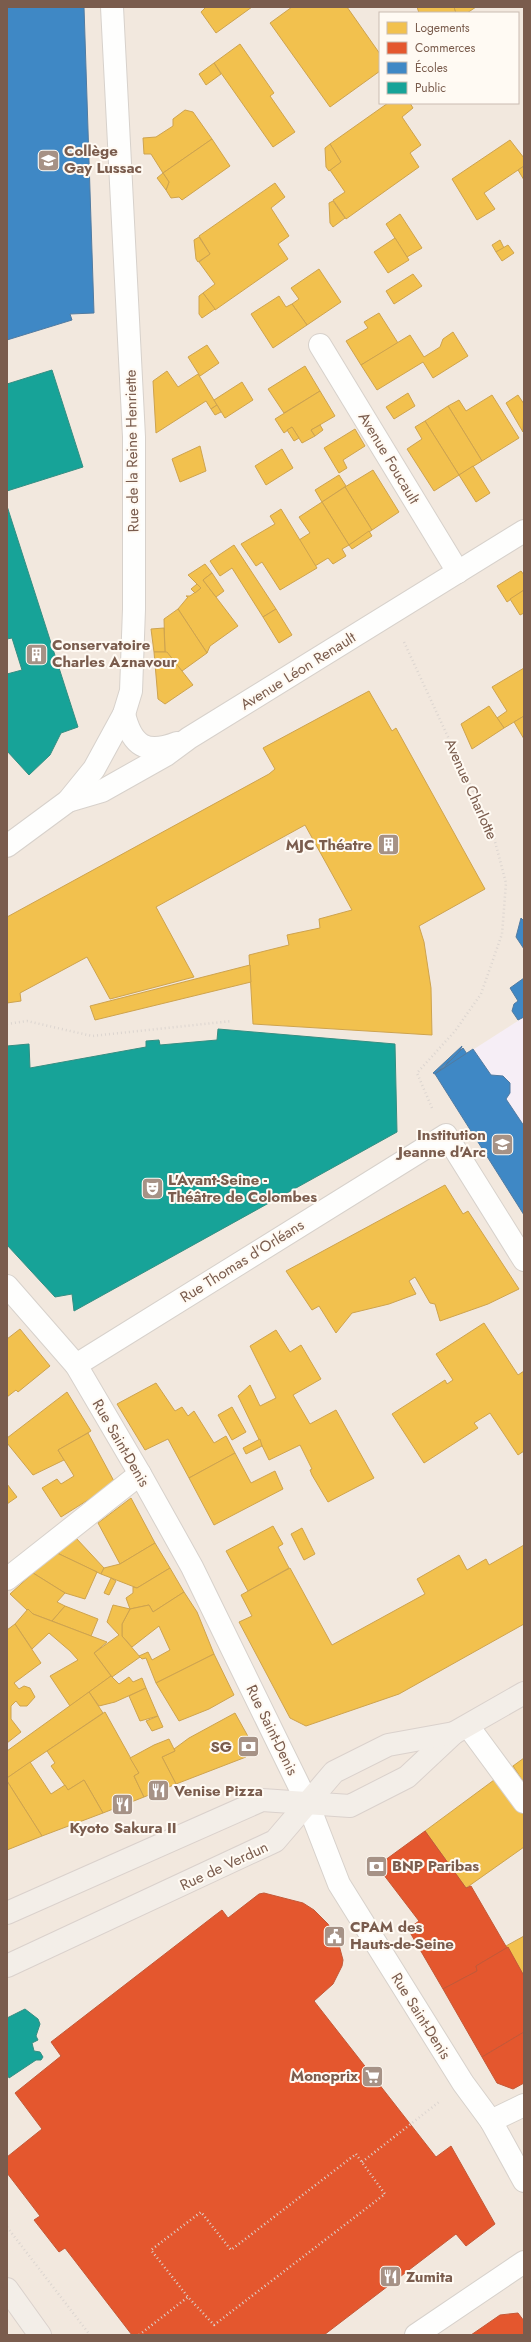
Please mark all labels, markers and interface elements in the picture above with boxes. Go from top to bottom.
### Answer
legend [379,12,519,104]
text: Logements [415,19,470,37]
text: Commerces [415,39,476,57]
text: Écoles [415,59,448,77]
text: Public [415,79,446,97]
place label: Collège Gay Lussac [64,140,142,179]
school or university icon: Collège Gay Lussac [35,147,61,173]
street label: Rue de la Reine Henriette [120,369,144,532]
street label: Avenue Foucault [353,408,425,508]
street label: Avenue Léon Renault [236,626,360,715]
place label: Conservatoire Charles Aznavour [52,634,178,673]
building icon: Conservatoire Charles Aznavour [23,641,49,667]
street label: Avenue Charlotte [439,735,503,843]
building icon: MJC Théatre [375,832,401,858]
place label: MJC Théatre [286,834,372,856]
place label: Institution Jeanne d'Arc [395,1124,486,1163]
school or university icon: Institution Jeanne d'Arc [489,1131,515,1157]
place label: L'Avant-Seine - Théâtre de Colombes [168,1169,317,1208]
theatre icon: L'Avant-Seine - Théâtre de Colombes [139,1176,165,1202]
street label: Rue Thomas d'Orléans [176,1214,308,1308]
street label: Rue Saint-Denis [87,1395,155,1491]
street label: Rue Saint-Denis [241,1681,303,1779]
bank icon: SG [235,1734,261,1760]
place label: SG [210,1736,232,1758]
restaurant icon: Venise Pizza [146,1778,172,1804]
place label: Venise Pizza [173,1780,263,1802]
restaurant icon: Kyoto Sakura II [110,1792,136,1818]
place label: Kyoto Sakura II [69,1817,177,1839]
street label: Rue de Verdun [176,1836,272,1896]
bank icon: BNP Paribas [364,1853,390,1879]
place label: BNP Paribas [392,1855,479,1877]
place label: CPAM des Hauts-de-Seine [350,1916,454,1955]
public building icon: CPAM des Hauts-de-Seine [322,1923,348,1949]
street label: Rue Saint-Denis [386,1969,456,2063]
supermarket icon: Monoprix [360,2063,386,2089]
place label: Monoprix [291,2065,358,2087]
restaurant icon: Zumita [377,2264,403,2290]
place label: Zumita [406,2266,453,2288]

